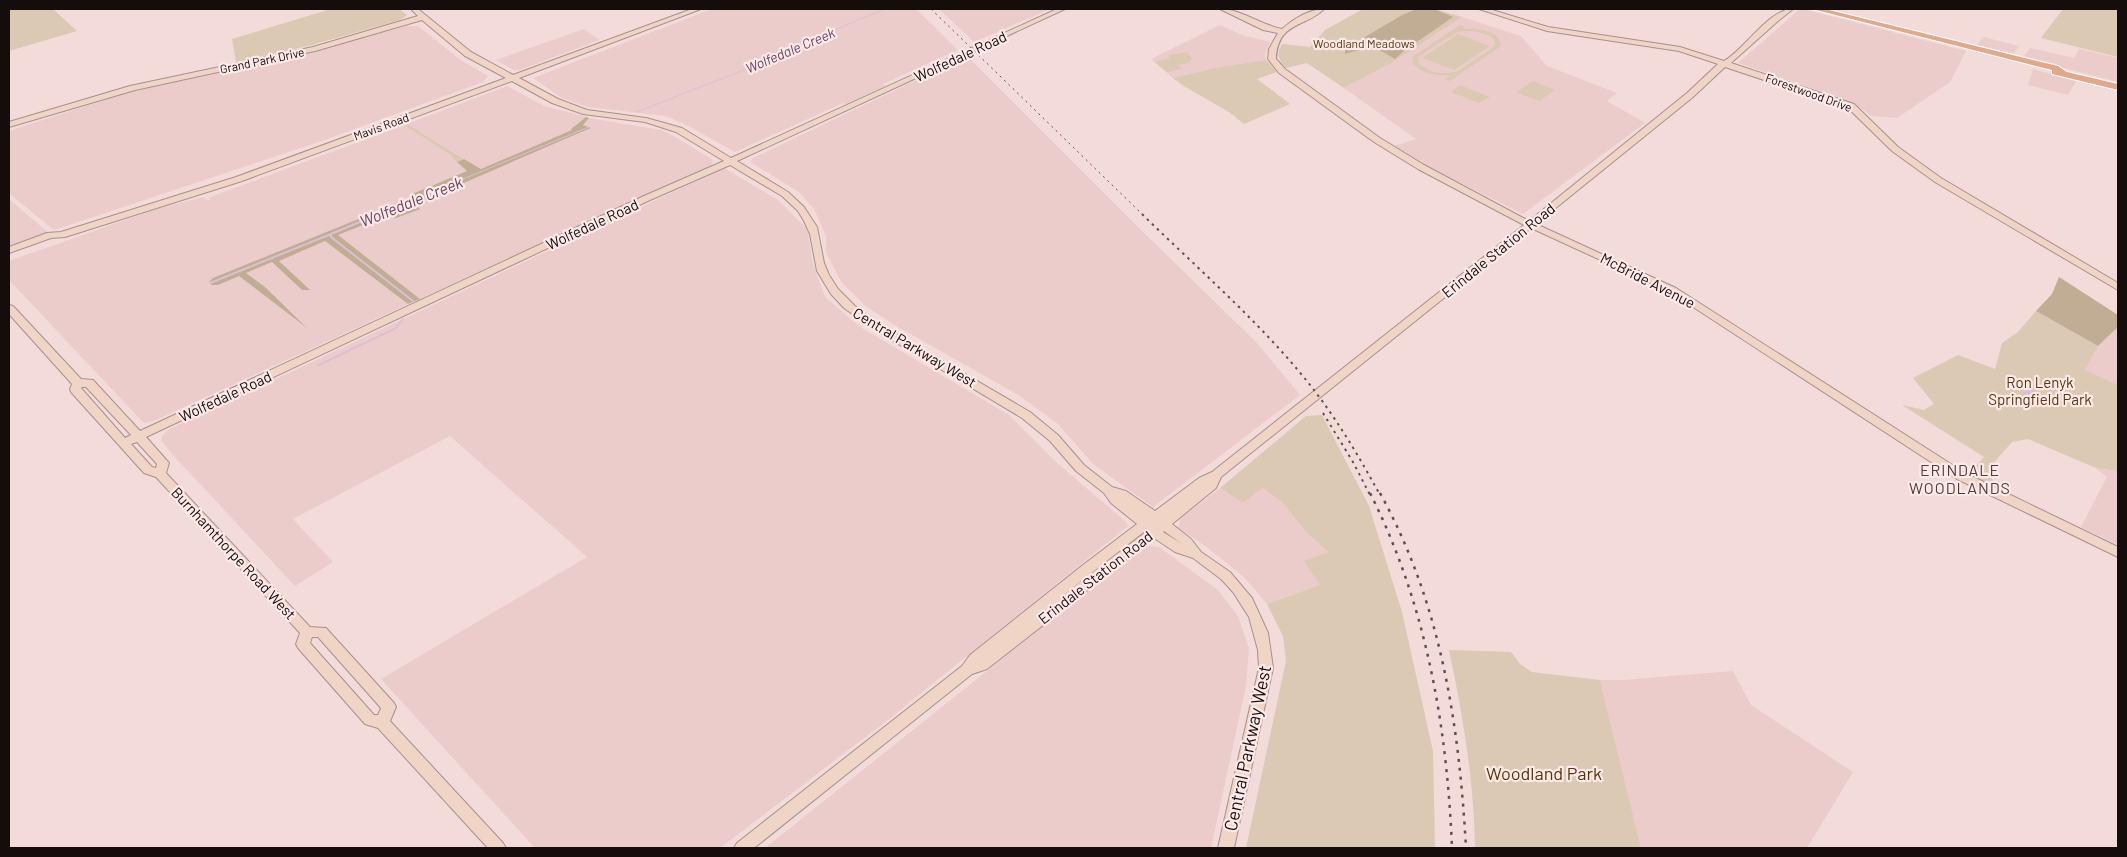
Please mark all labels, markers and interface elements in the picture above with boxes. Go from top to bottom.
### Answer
water label: Wolfedale Creek [743,23,837,76]
street label: Wolfedale Road [911,27,1009,85]
park label: Woodland Meadows [1313,36,1415,50]
street label: Grand Park Drive [219,44,305,76]
street label: Forestwood Drive [1764,70,1854,114]
street label: Mavis Road [351,109,411,143]
water label: Wolfedale Creek [357,172,465,230]
street label: Wolfedale Road [543,195,641,253]
street label: Erindale Station Road [1438,199,1558,301]
street label: McBride Avenue [1598,248,1698,312]
street label: Central Parkway West [850,303,980,391]
street label: Wolfedale Road [176,367,274,425]
park label: Ron Lenyk Springfield Park [1988,373,2092,408]
district label: ERINDALE WOODLANDS [1909,460,2011,497]
street label: Burnhamthorpe Road West [168,483,300,623]
street label: Erindale Station Road [1034,527,1156,627]
street label: Central Parkway West [1219,663,1275,833]
park label: Woodland Park [1486,762,1602,784]

